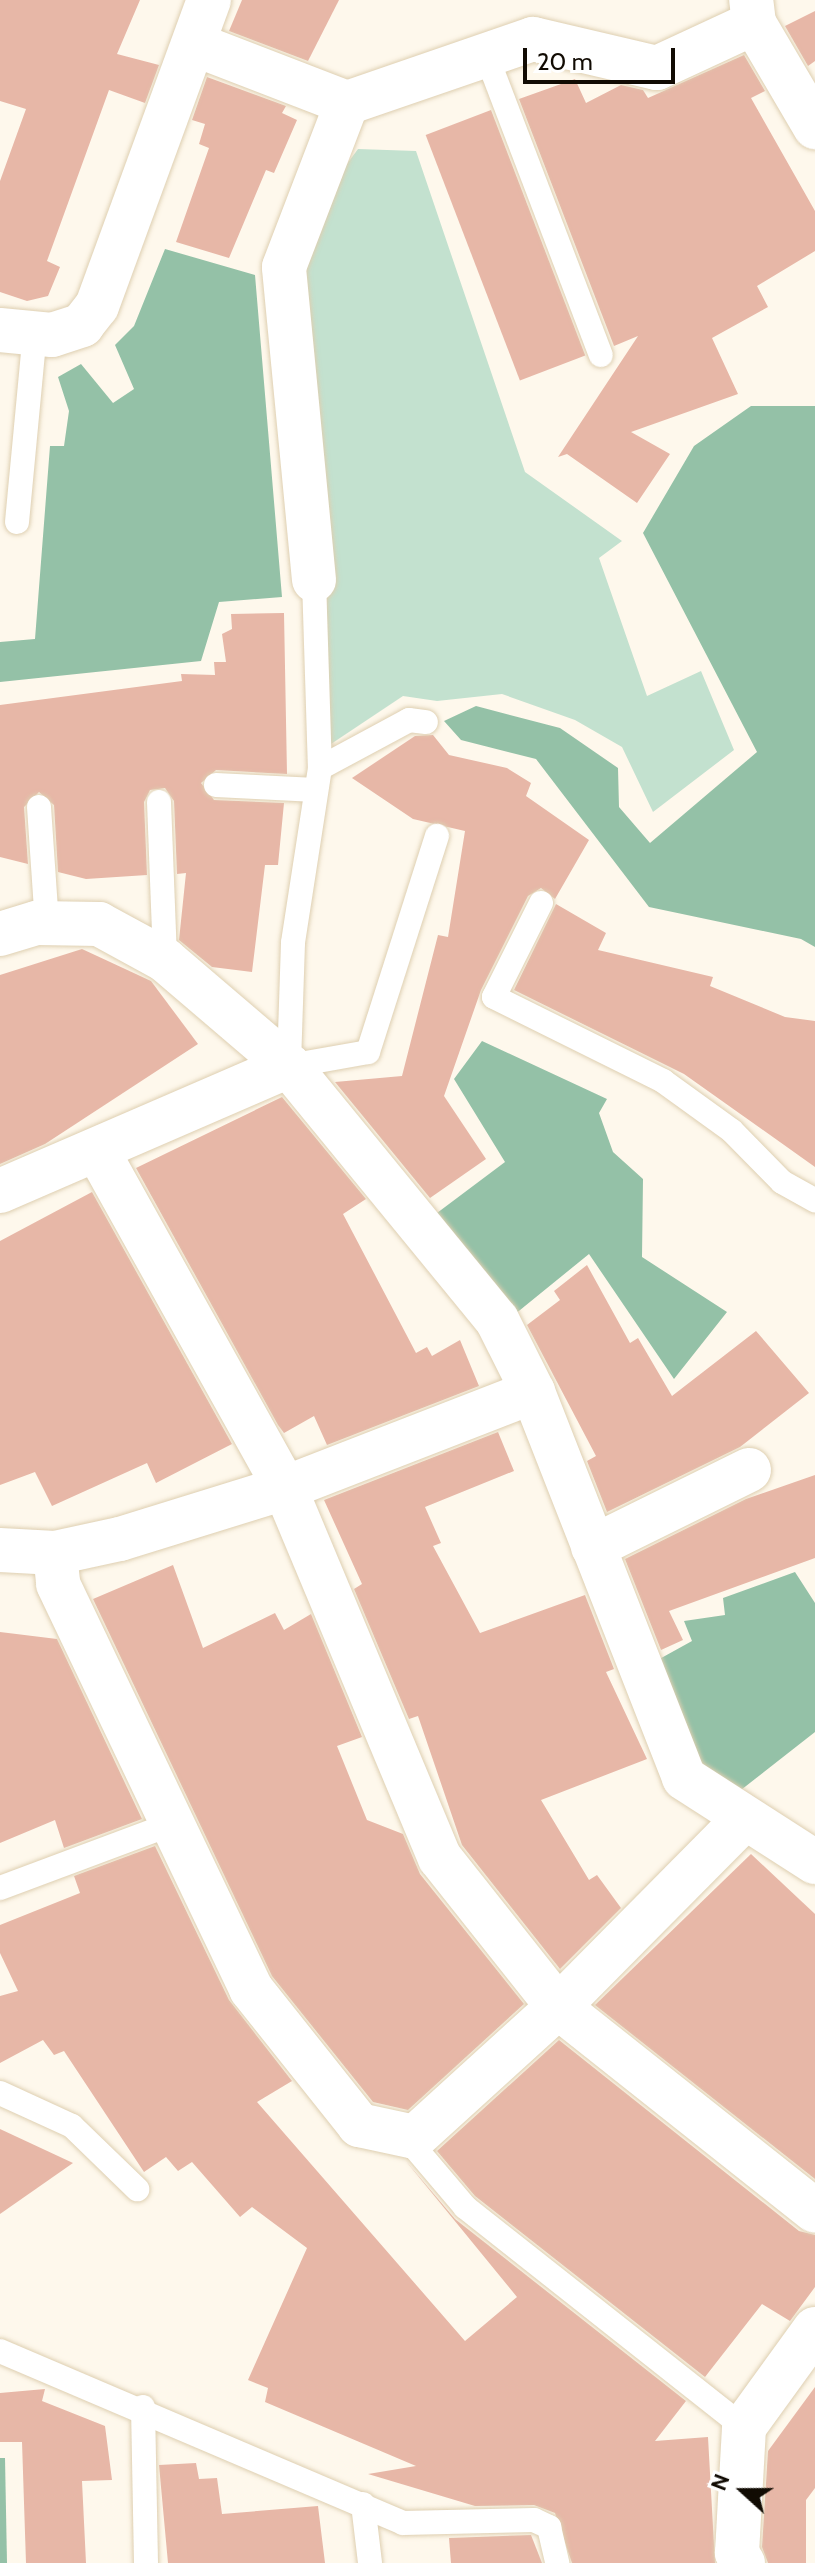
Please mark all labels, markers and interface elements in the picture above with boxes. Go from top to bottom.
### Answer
scale bar [527,32,679,82]
text: 20 m [537,47,593,76]
north arrow [703,2451,783,2531]
text: N [705,2470,736,2494]

